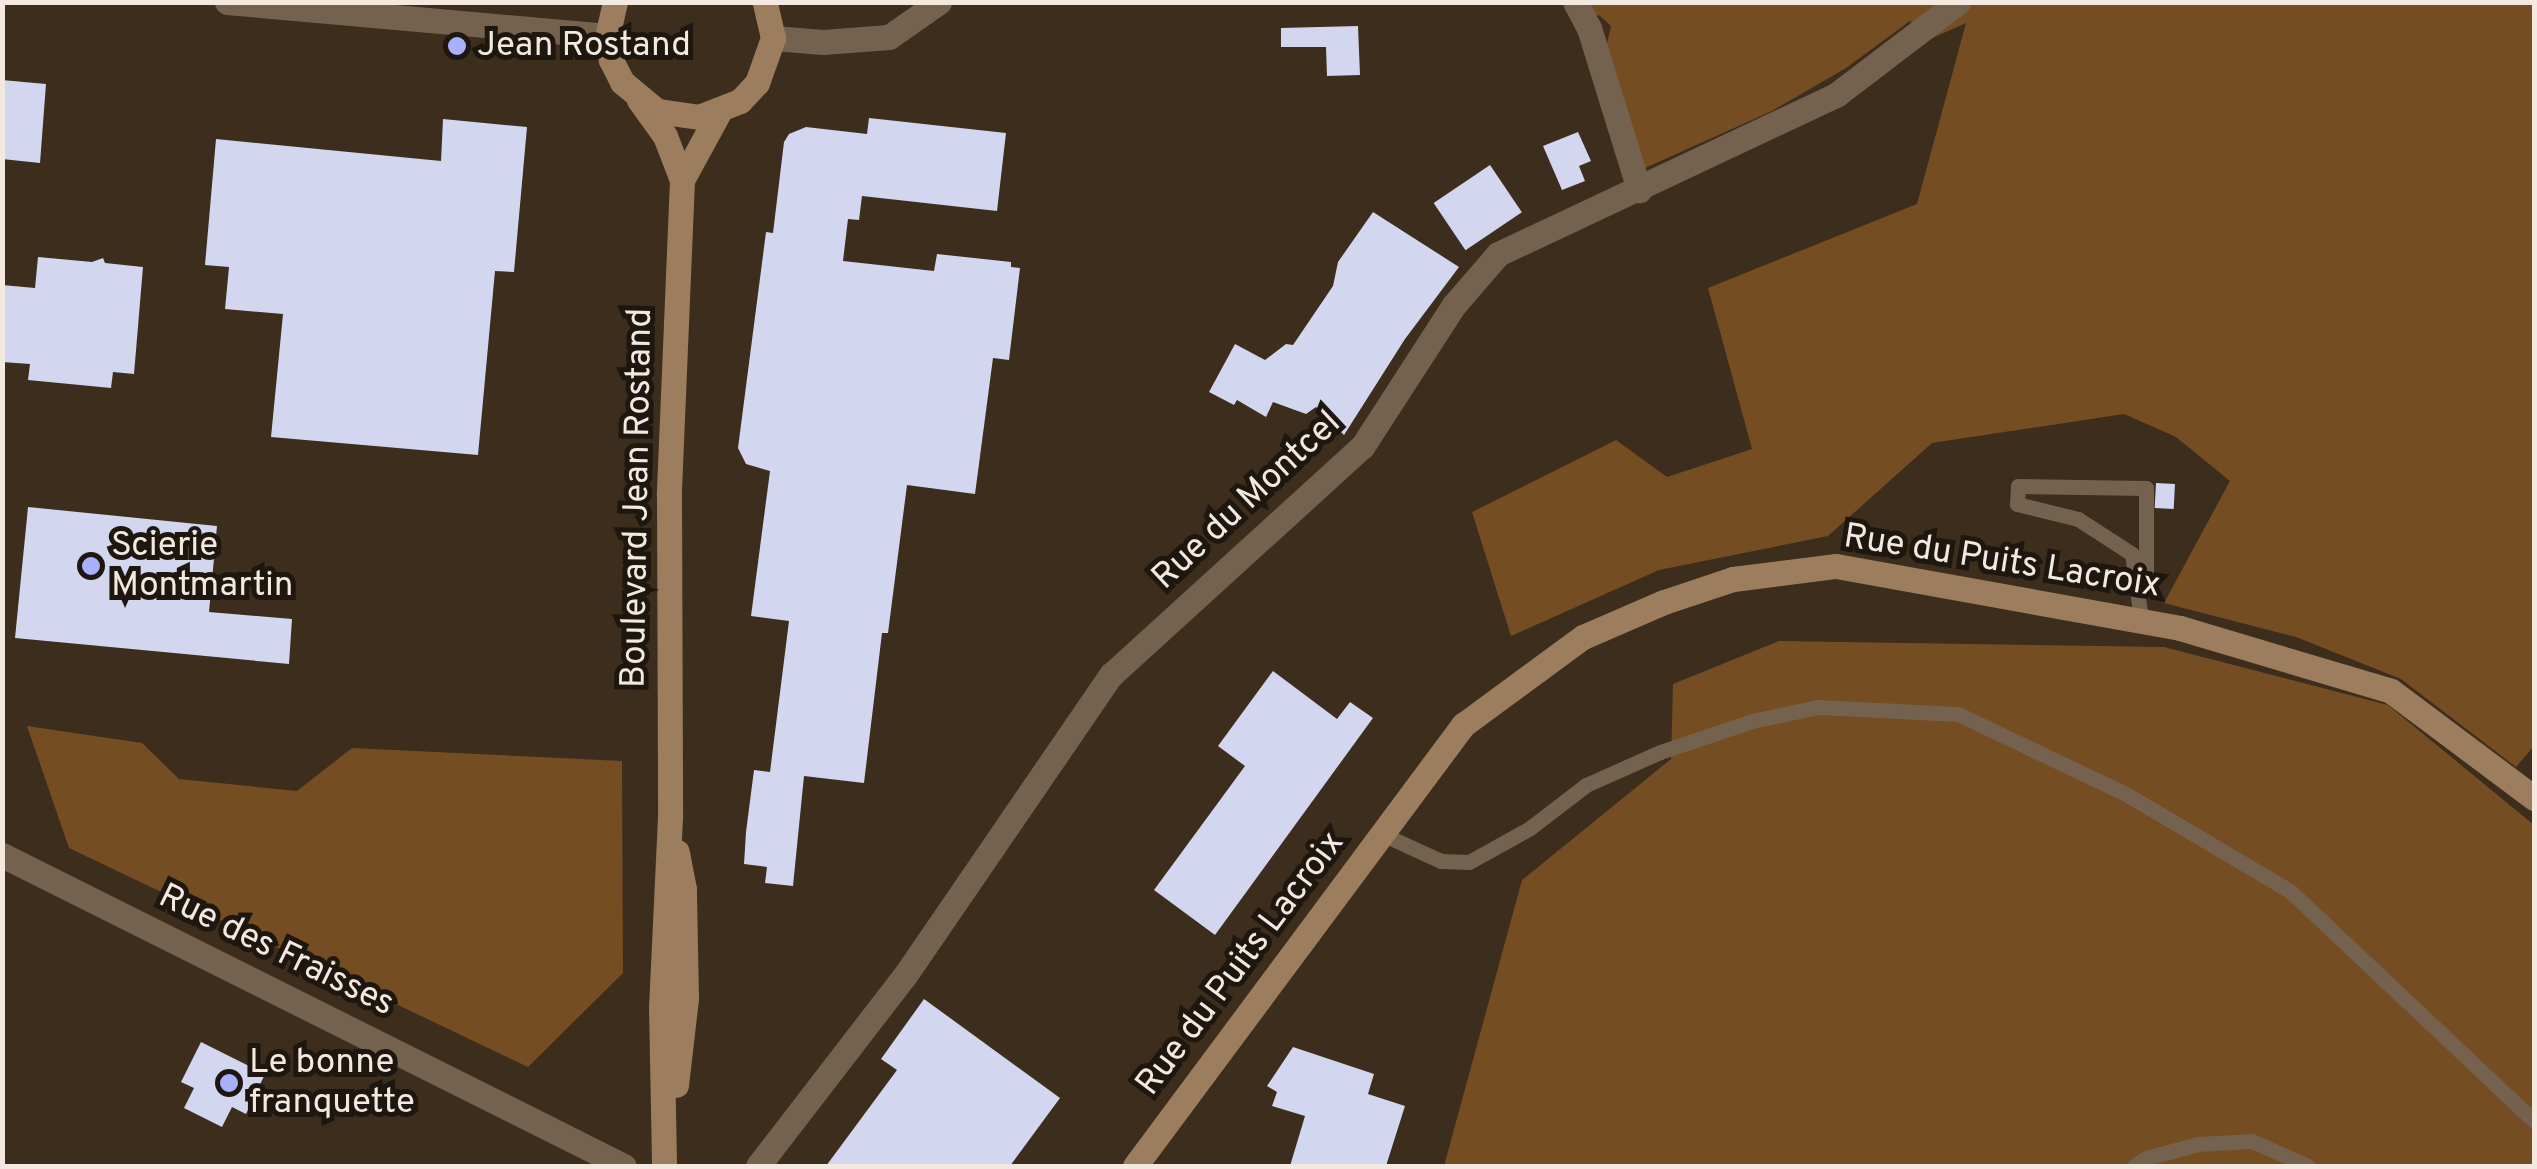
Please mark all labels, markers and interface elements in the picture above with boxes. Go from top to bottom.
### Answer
place label: Jean Rostand [477,25,691,67]
marker: Jean Rostand [446,35,468,57]
street label: Boulevard Jean Rostand [614,307,662,689]
street label: Rue du Montcel [1144,403,1350,599]
street label: Rue du Puits Lacroix [1841,516,2163,608]
place label: Scierie Montmartin [111,525,294,607]
marker: Scierie Montmartin [80,555,102,577]
street label: Rue du Puits Lacroix [1128,824,1354,1104]
street label: Rue des Fraisses [151,876,401,1026]
place label: Le bonne franquette [249,1042,415,1124]
marker: Le bonne franquette [218,1072,240,1094]

